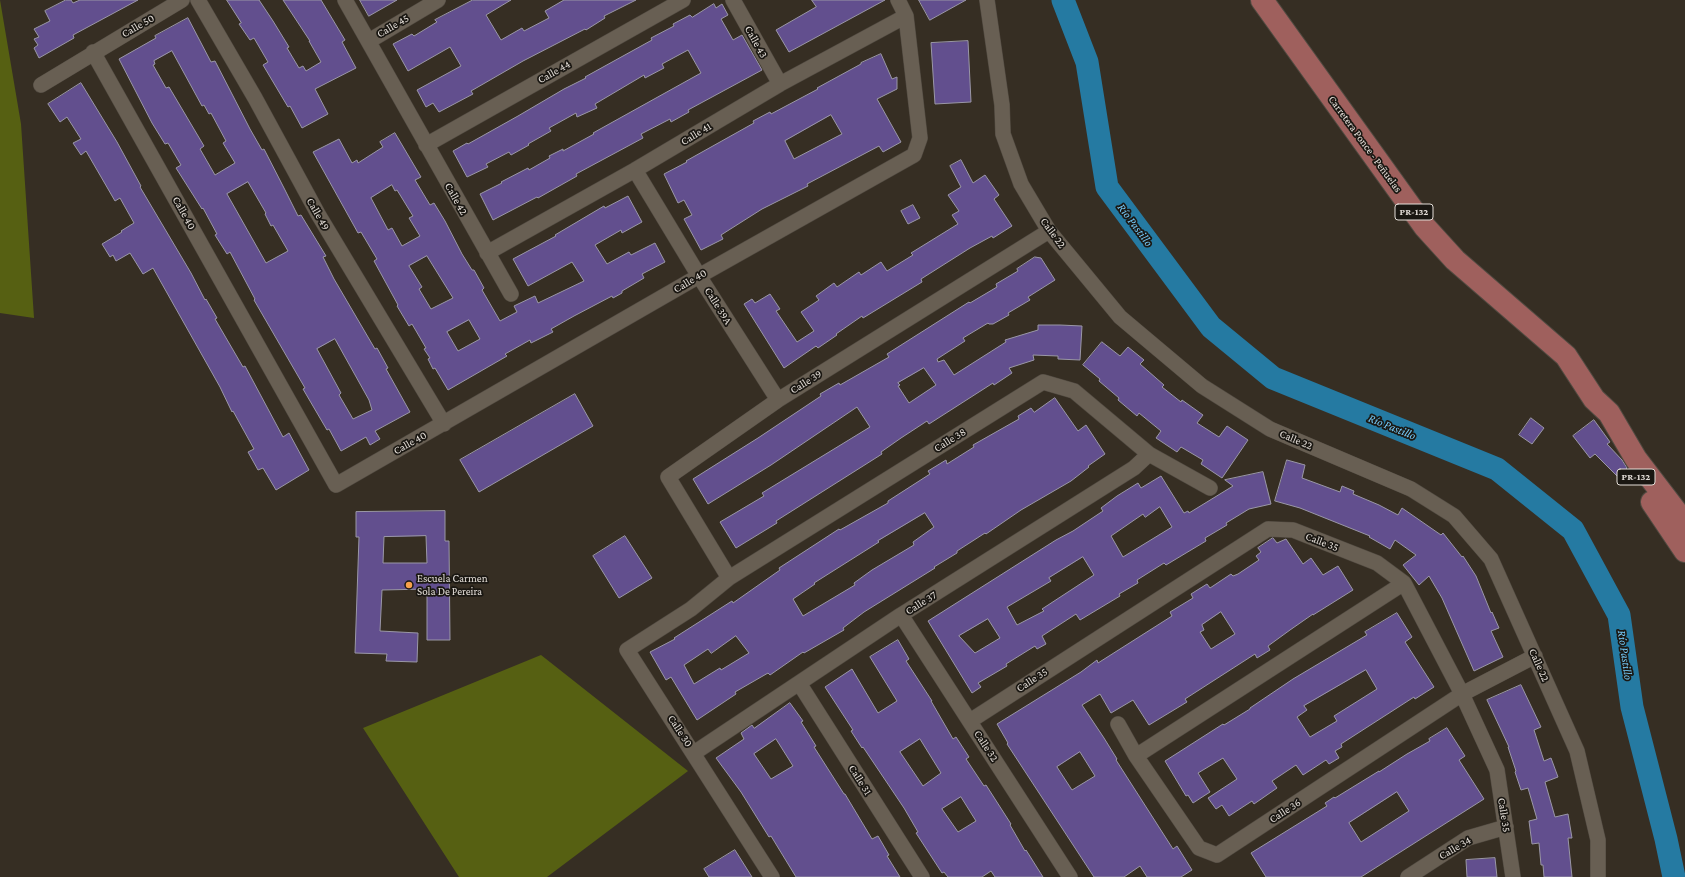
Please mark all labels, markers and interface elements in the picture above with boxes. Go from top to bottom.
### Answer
street label: Calle 50 [119,11,157,41]
street label: Calle 45 [375,12,411,40]
street label: Calle 43 [742,24,770,60]
street label: Calle 44 [535,58,573,86]
street label: Carretera Ponce - Peñuelas [1325,93,1405,195]
street label: Calle 41 [678,120,714,148]
street label: Calle 42 [442,181,470,217]
street label: Calle 40 [169,194,199,232]
street label: Calle 49 [303,195,333,233]
water label: Río Pastillo [1114,201,1156,249]
road number: PR-132 [1395,204,1433,220]
street label: Calle 22 [1037,215,1069,251]
street label: Calle 40 [671,266,709,296]
street label: Calle 39A [702,285,734,327]
street label: Calle 39 [788,367,824,397]
water label: Río Pastillo [1366,411,1418,443]
street label: Calle 38 [932,425,968,455]
street label: Calle 22 [1277,427,1315,453]
street label: Calle 40 [391,428,429,458]
road number: PR-132 [1617,469,1655,485]
street label: Calle 35 [1303,530,1341,554]
place label: Escuela Carmen Sola De Pereira [417,572,488,598]
marker: Escuela Carmen Sola De Pereira [404,580,414,590]
street label: Calle 37 [903,588,939,618]
water label: Río Pastillo [1614,629,1636,681]
street label: Calle 22 [1526,646,1552,684]
street label: Calle 35 [1014,665,1050,695]
street label: Calle 30 [665,712,695,750]
street label: Calle 32 [971,728,1001,764]
street label: Calle 31 [846,762,874,798]
street label: Calle 36 [1267,796,1303,826]
street label: Calle 35 [1495,797,1513,833]
street label: Calle 34 [1437,834,1473,862]

